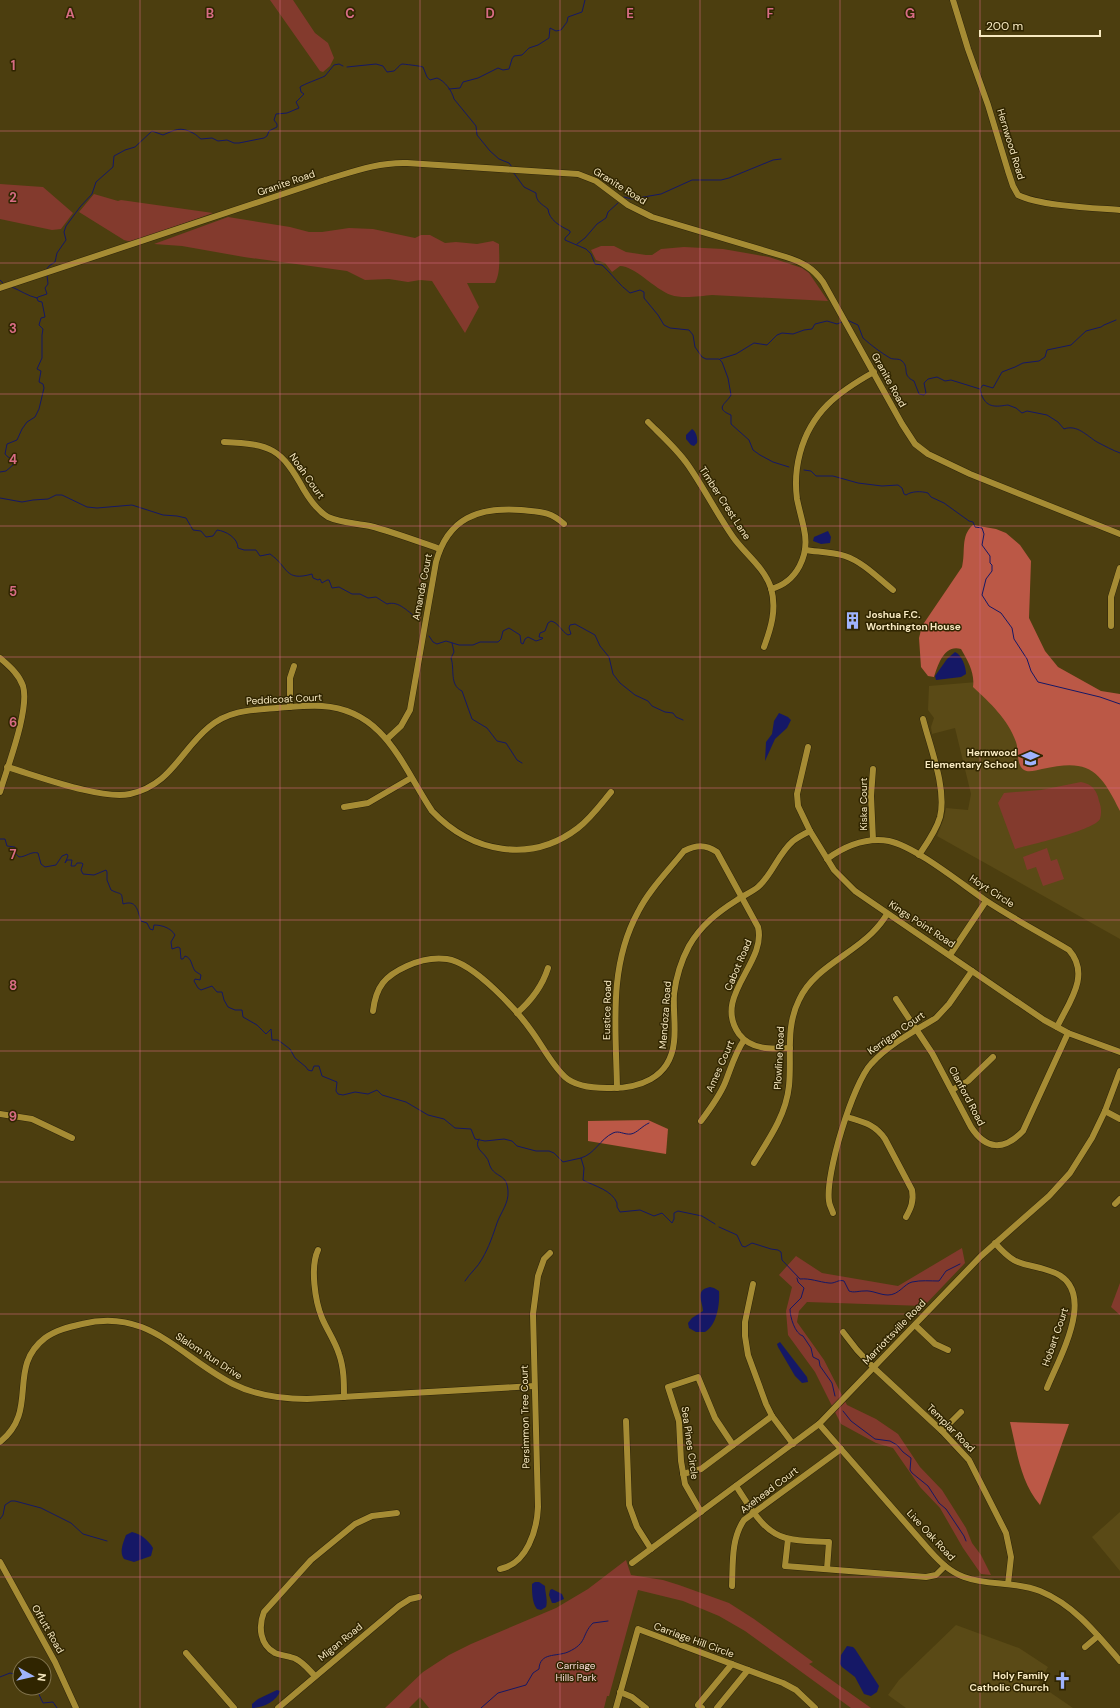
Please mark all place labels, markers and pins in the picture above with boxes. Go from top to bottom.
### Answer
place label: Joshua F.C. Worthington House [866,608,961,633]
building icon: Joshua F.C. Worthington House [843,610,863,630]
place label: Hernwood Elementary School [925,746,1017,771]
school or university icon: Hernwood Elementary School [1020,748,1040,768]
place label: Holy Family Catholic Church [969,1669,1049,1694]
church icon: Holy Family Catholic Church [1052,1671,1072,1691]

